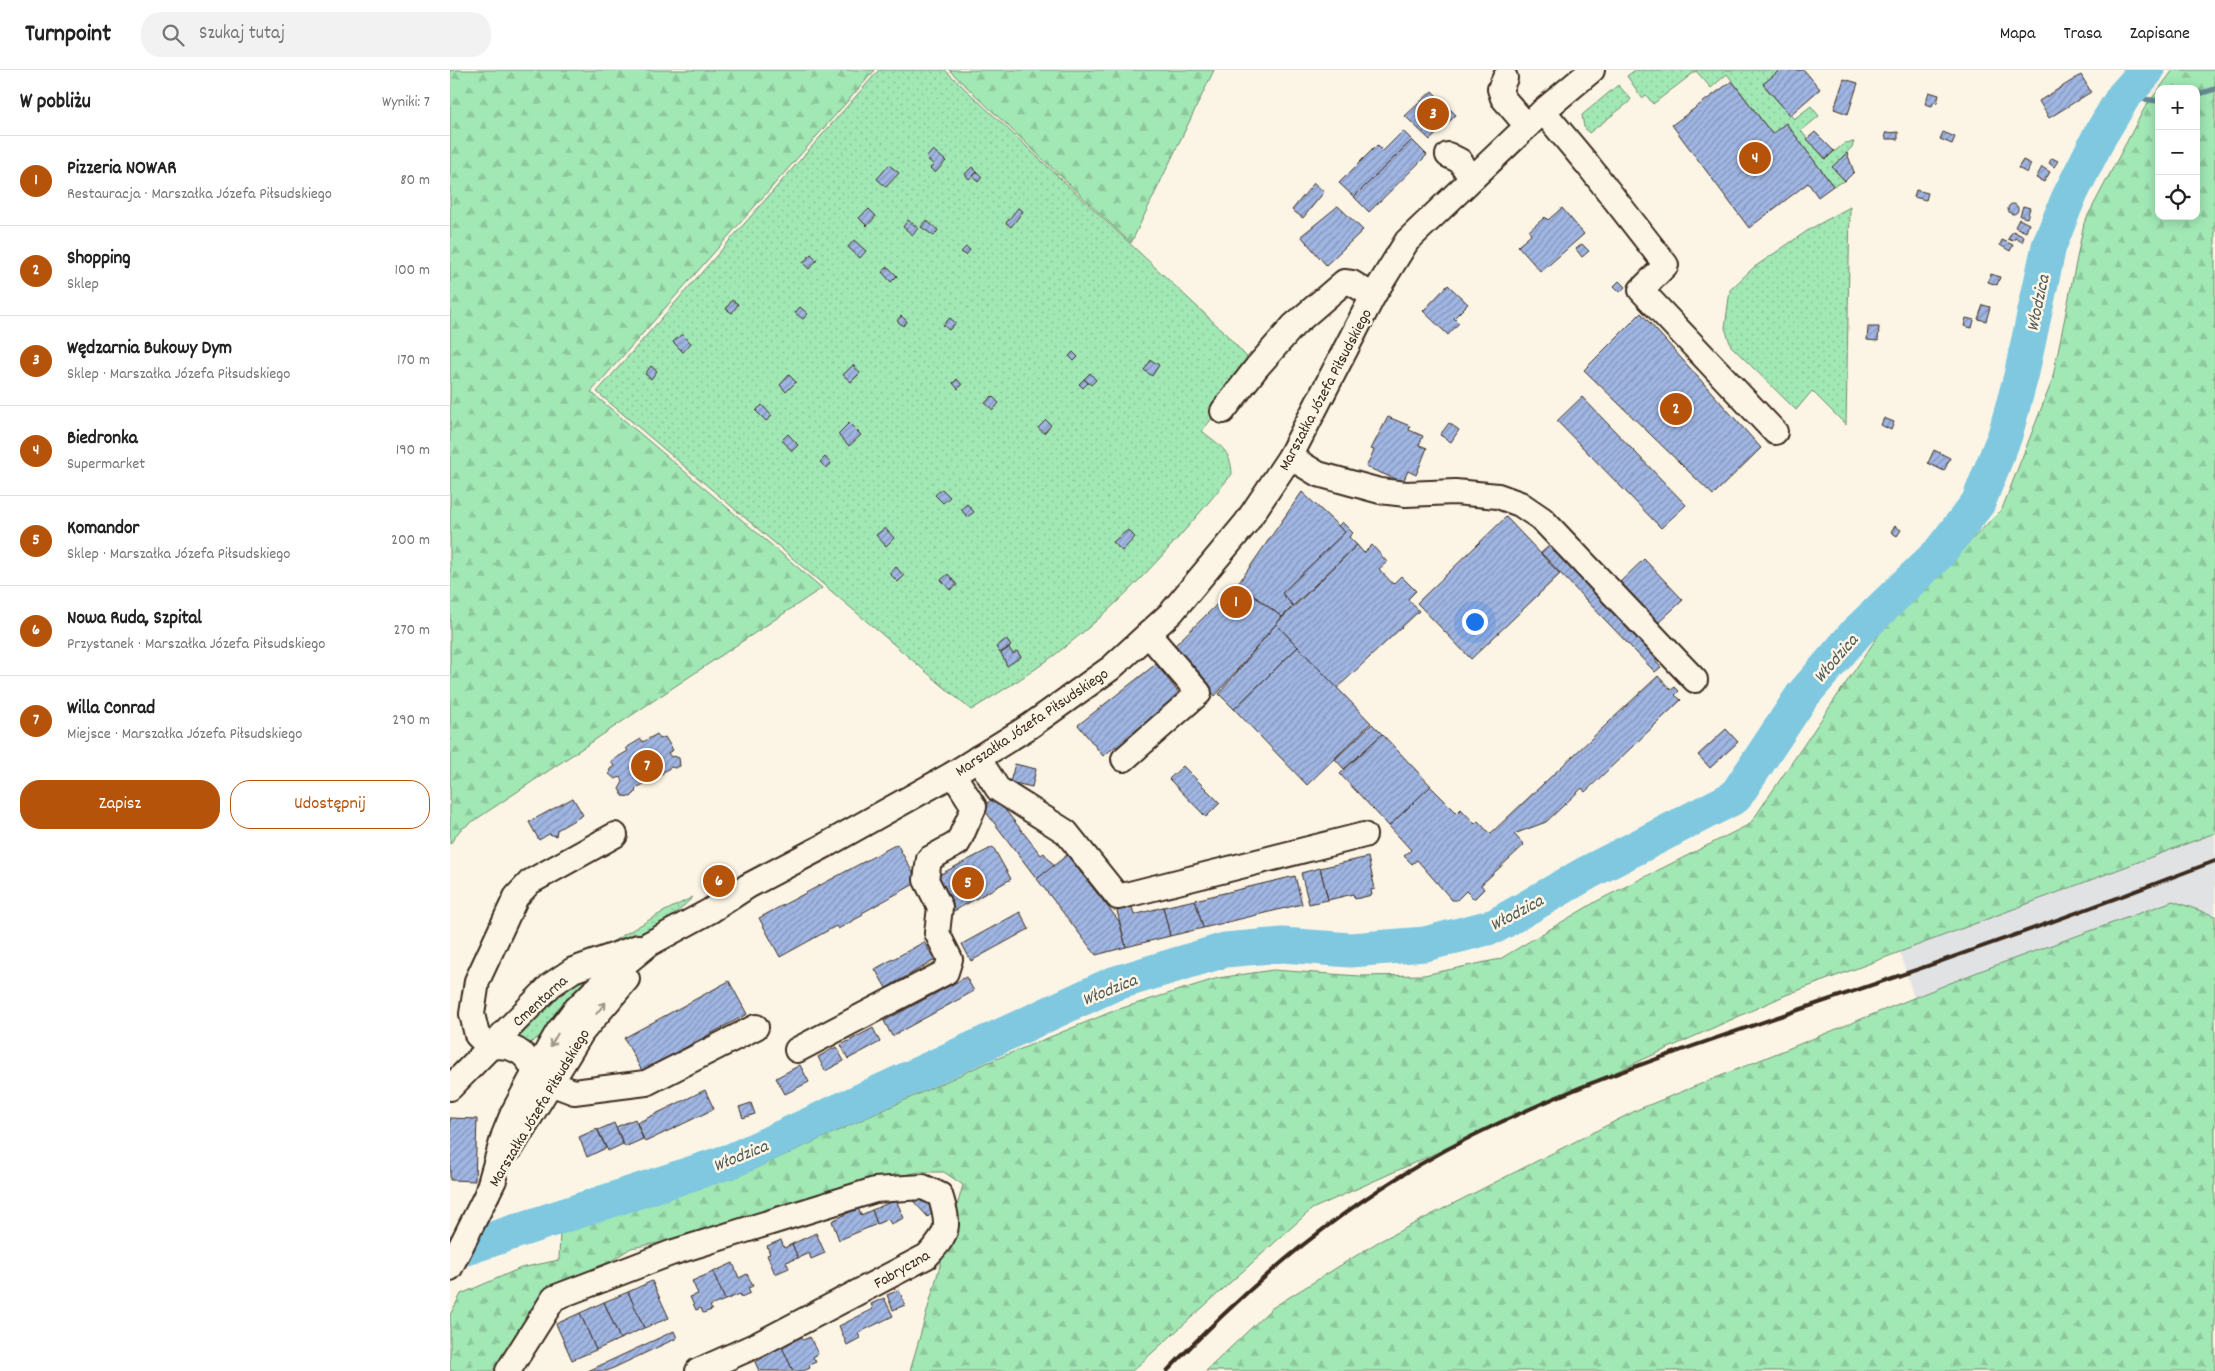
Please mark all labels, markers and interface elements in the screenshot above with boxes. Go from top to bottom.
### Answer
search box [141,12,491,57]
text: Turnpoint [25,18,111,52]
icon: search [159,21,187,49]
text: Szukaj tutaj [199,21,285,48]
text: Mapa [2000,22,2035,47]
text: Trasa [2063,22,2102,47]
text: Zapisane [2130,22,2190,47]
map controls [2155,85,2200,220]
button: + [2155,85,2200,130]
text: W pobliżu [20,88,91,118]
text: Wyniki: 7 [382,91,430,114]
pin: 3 [1417,95,1449,133]
button: − [2155,130,2200,175]
pin: 4 [1739,139,1771,177]
text: Pizzeria NOWAR [67,156,177,183]
text: 1 [34,169,38,192]
text: 80 m [400,169,430,192]
button: locate [2155,175,2200,220]
text: Restauracja · Marszałka Józefa Piłsudskiego [67,183,332,206]
text: Shopping [67,246,131,273]
text: 2 [33,259,40,282]
text: 100 m [394,259,430,282]
water label: Włodzica [2021,271,2058,334]
text: Sklep [67,273,99,296]
street label: Marszałka Józefa Piłsudskiego [1274,305,1379,475]
text: Wędzarnia Bukowy Dym [67,336,232,363]
text: 3 [32,349,40,372]
text: 170 m [397,349,430,372]
text: Sklep · Marszałka Józefa Piłsudskiego [67,363,290,386]
pin: 2 [1660,390,1692,428]
text: Biedronka [67,426,138,453]
text: 4 [33,439,39,462]
text: 190 m [396,439,430,462]
text: Supermarket [67,453,145,476]
text: Komandor [67,516,139,543]
text: 5 [32,529,40,552]
text: 200 m [391,529,430,552]
text: Sklep · Marszałka Józefa Piłsudskiego [67,543,290,566]
pin: 1 [1220,583,1252,621]
text: Nowa Ruda, Szpital [67,606,202,633]
your location [1462,609,1488,635]
text: 6 [32,619,40,642]
text: 270 m [394,619,430,642]
water label: Włodzica [1809,629,1866,689]
text: Przystanek · Marszałka Józefa Piłsudskiego [67,633,325,656]
street label: Marszałka Józefa Piłsudskiego [951,663,1114,783]
text: Willa Conrad [67,696,155,723]
text: 7 [33,709,39,732]
text: 290 m [392,709,430,732]
text: Miejsce · Marszałka Józefa Piłsudskiego [67,723,302,746]
pin: 7 [631,747,663,785]
button: Zapisz [20,780,220,829]
button: Udostępnij [230,780,430,829]
pin: 6 [703,862,735,900]
pin: 5 [952,864,984,902]
water label: Włodzica [1486,889,1550,939]
water label: Włodzica [1079,968,1143,1014]
street label: Cmentarna [508,970,574,1033]
one-way arrow [595,1002,606,1015]
street label: Marszałka Józefa Piłsudskiego [484,1025,596,1192]
one-way arrow [549,1032,559,1047]
water label: Włodzica [710,1134,774,1180]
street label: Fabryczna [870,1245,935,1295]

